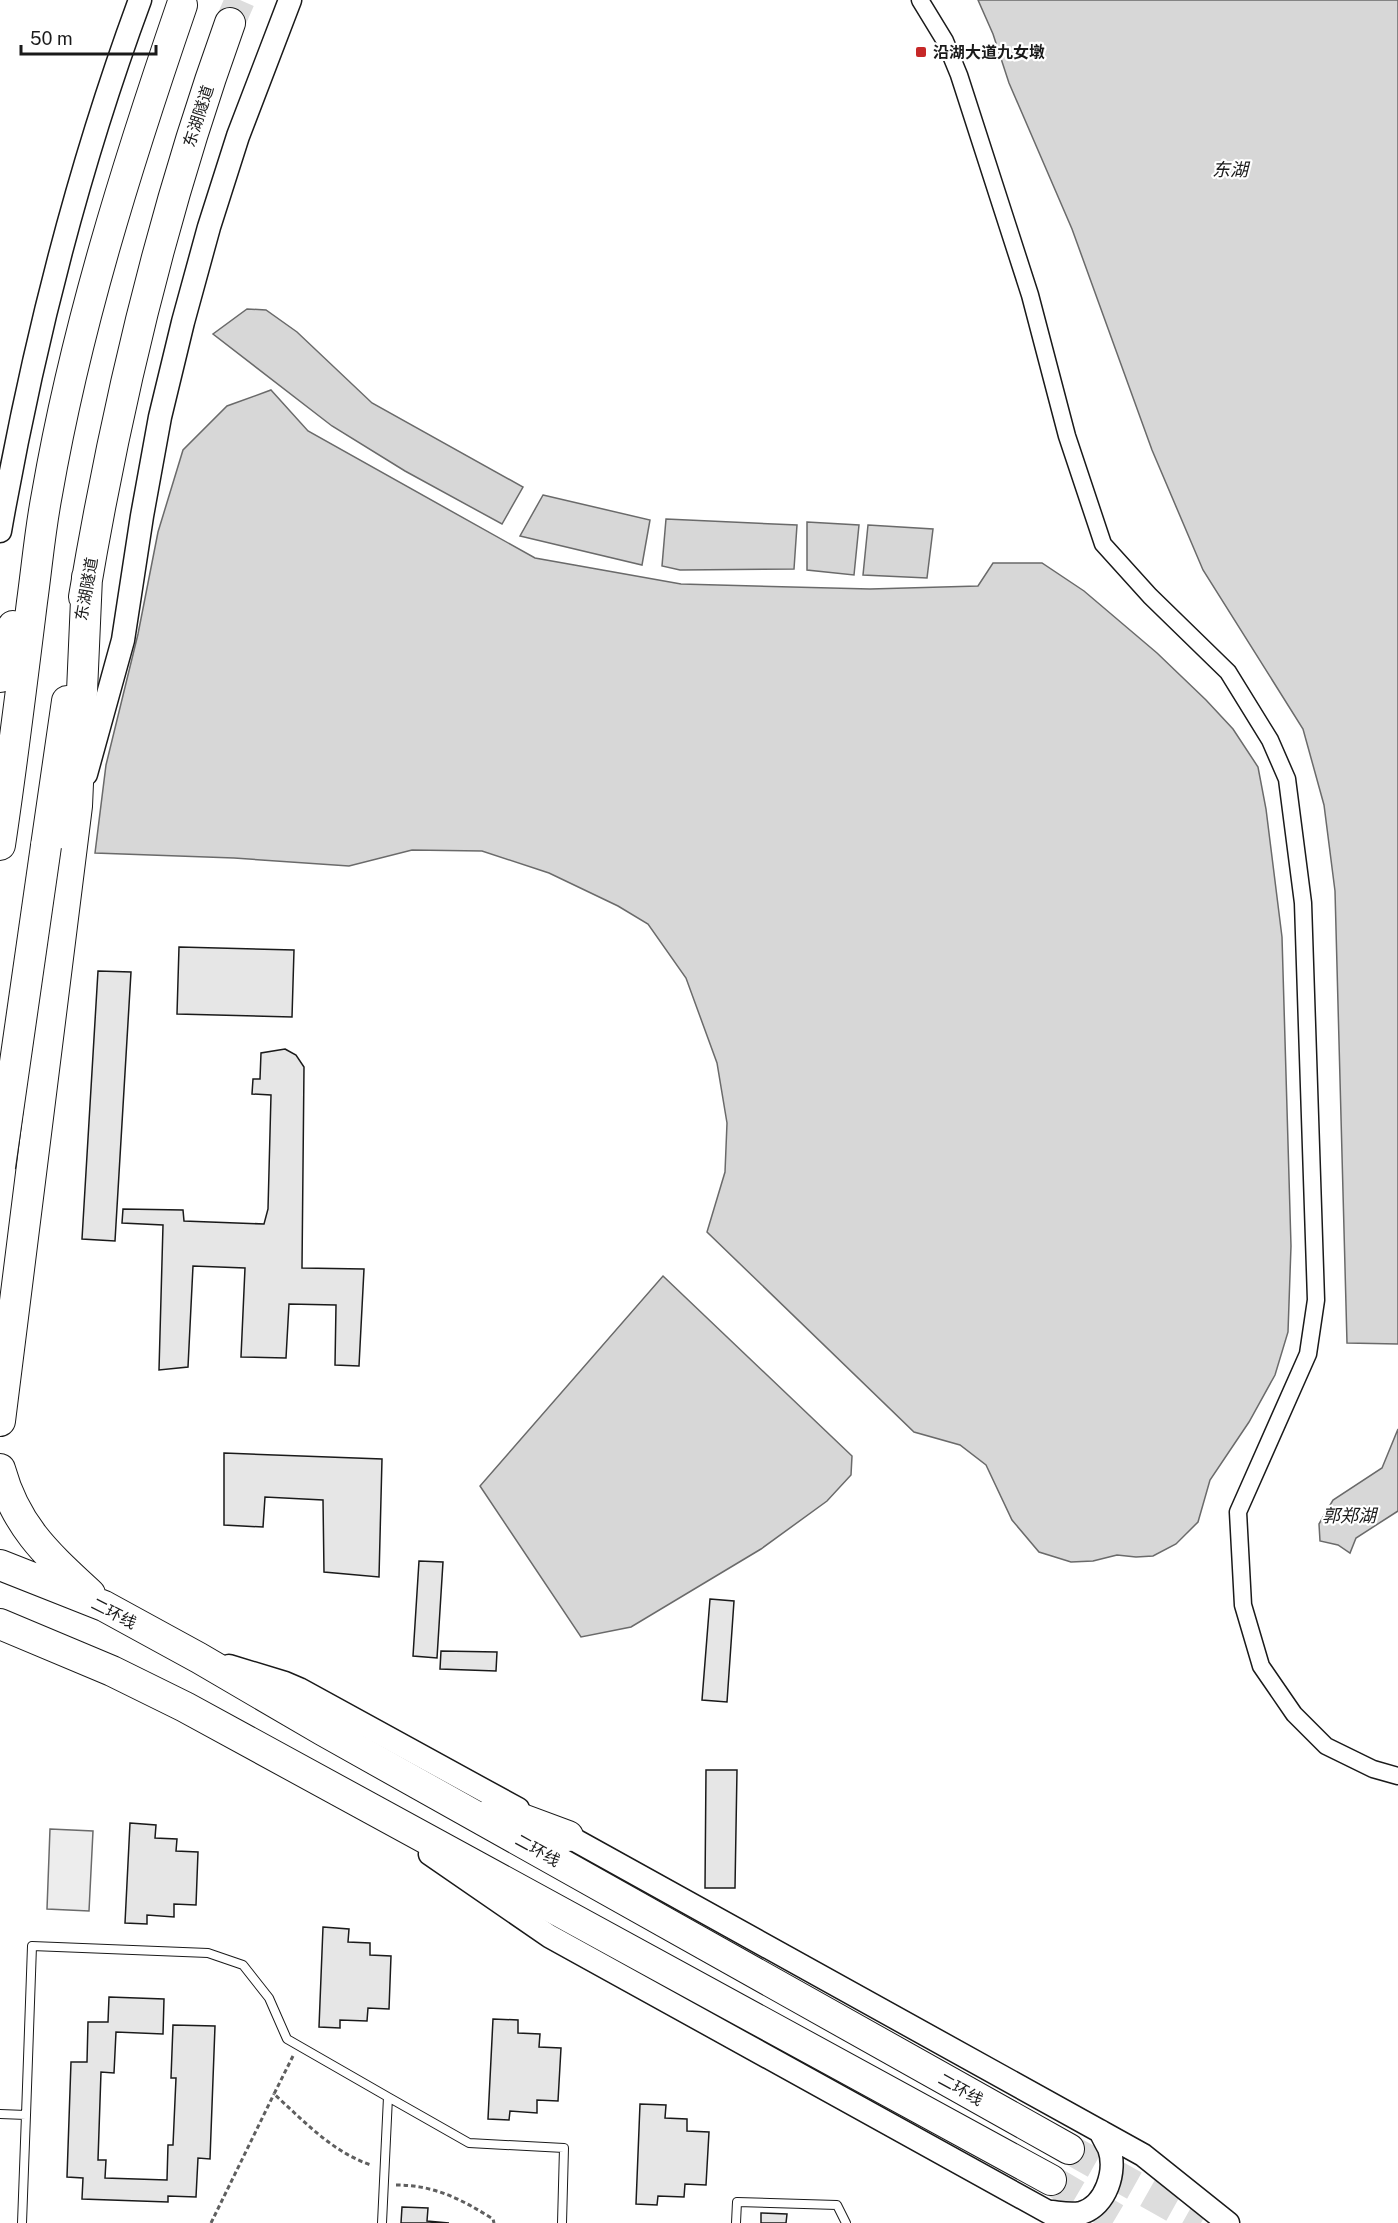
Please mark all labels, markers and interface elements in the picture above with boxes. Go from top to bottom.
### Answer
scale bar [21,18,156,56]
text: 50 m [30,28,73,49]
place label: 沿湖大道九女墩 [933,43,1045,62]
marker: 沿湖大道九女墩 [914,45,928,59]
street label: 东湖隧道 [180,83,217,150]
water label: 东湖 [1212,159,1251,180]
street label: 东湖隧道 [72,556,101,622]
water label: 郭郑湖 [1322,1505,1379,1526]
street label: 二环线 [88,1594,139,1633]
street label: 二环线 [512,1830,563,1870]
street label: 二环线 [935,2069,986,2109]

